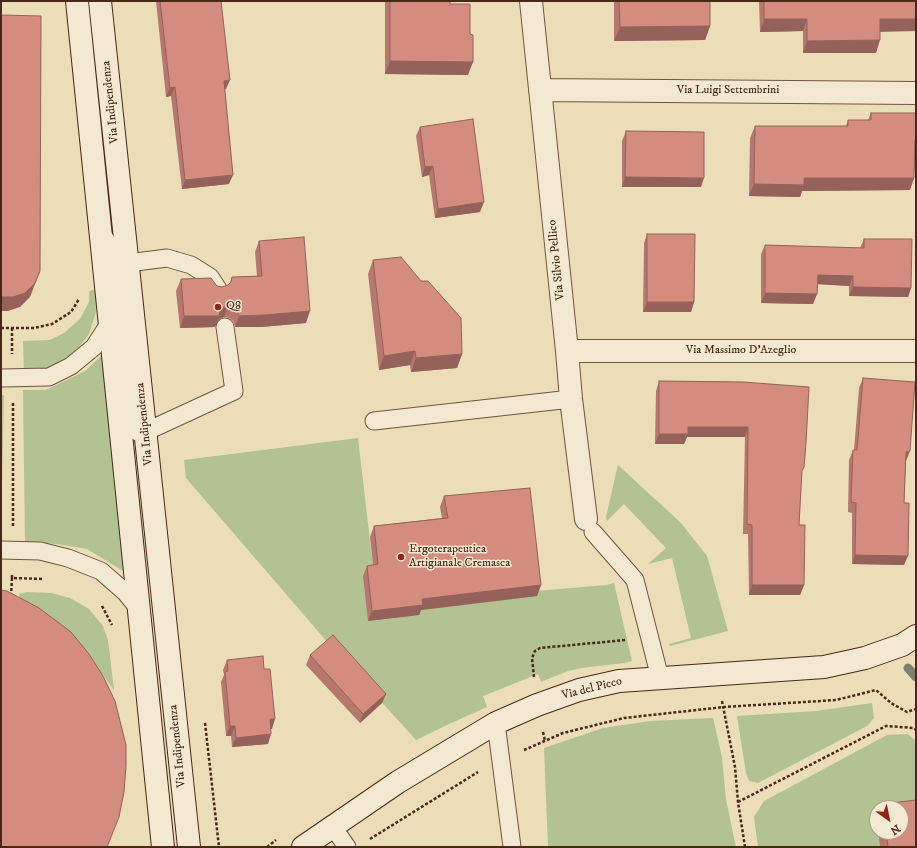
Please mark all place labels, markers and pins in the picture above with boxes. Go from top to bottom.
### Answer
place label: Q8 [226,300,241,314]
marker: Q8 [213,302,223,312]
place label: Ergoterapeutica Artigianale Cremasca [409,543,510,571]
marker: Ergoterapeutica Artigianale Cremasca [396,552,406,562]

